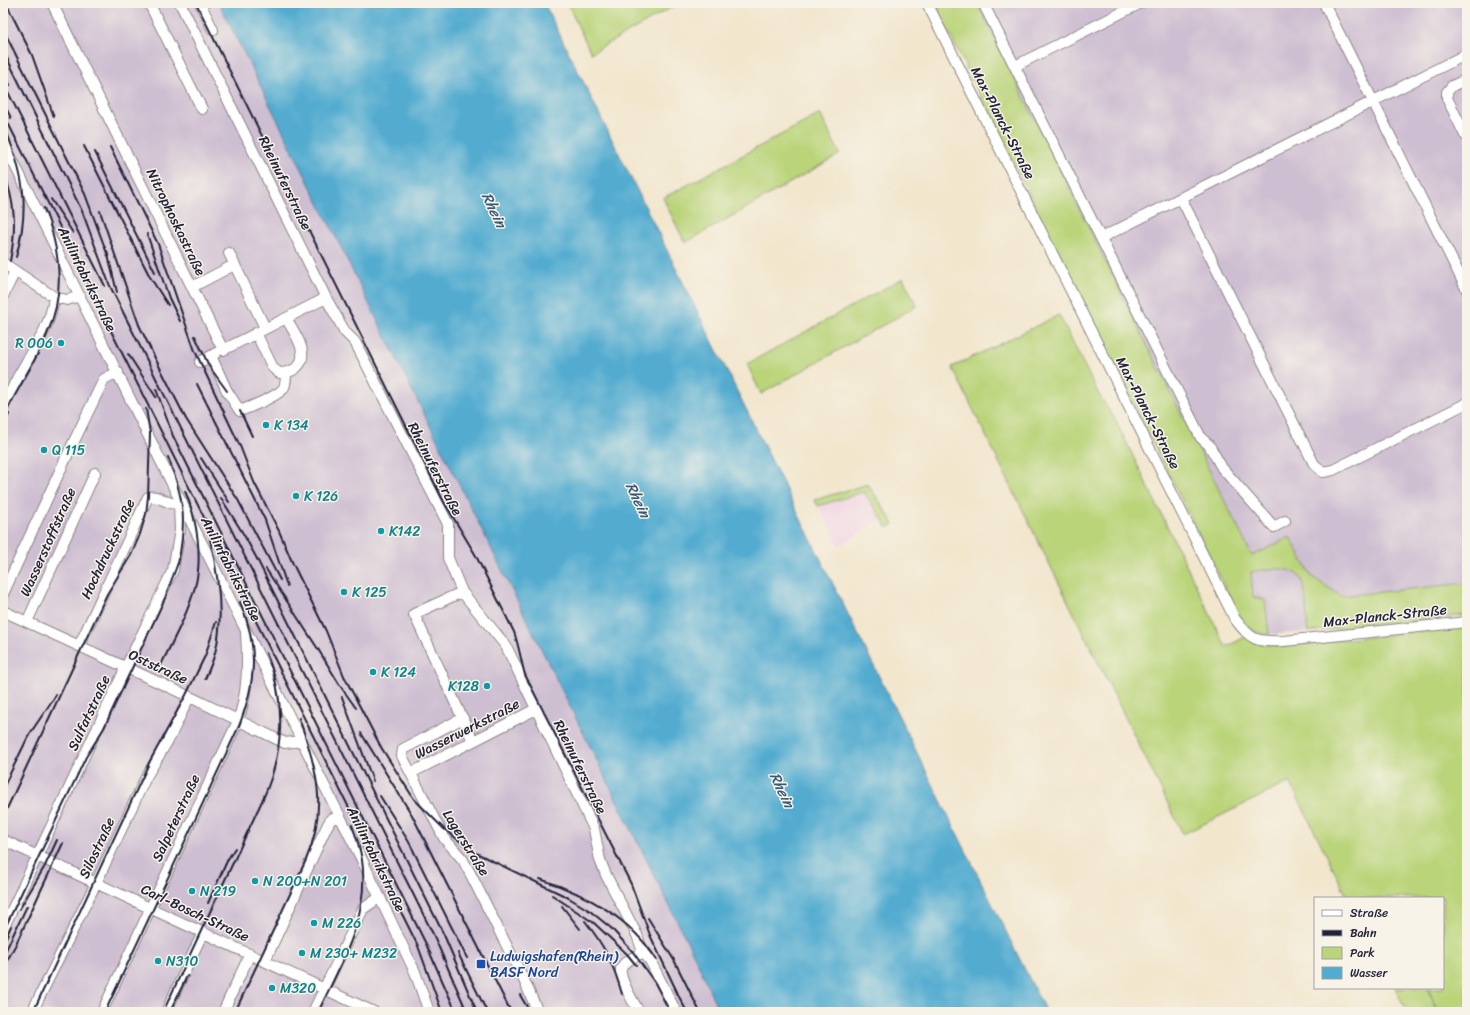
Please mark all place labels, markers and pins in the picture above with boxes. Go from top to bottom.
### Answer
place label: R 006 [15,331,53,356]
marker: R 006 [56,338,66,348]
place label: K 134 [274,413,309,438]
marker: K 134 [261,420,271,430]
place label: Q 115 [52,438,86,463]
marker: Q 115 [39,445,49,455]
place label: K 126 [304,484,338,509]
marker: K 126 [291,491,301,501]
place label: K142 [389,519,420,544]
marker: K142 [376,526,386,536]
place label: K 125 [352,580,387,605]
marker: K 125 [339,587,349,597]
place label: K 124 [381,660,416,685]
marker: K 124 [368,667,378,677]
place label: K128 [448,674,480,699]
marker: K128 [482,681,492,691]
place label: N 200+N 201 [263,869,347,894]
marker: N 200+N 201 [250,876,260,886]
place label: N 219 [200,879,236,904]
marker: N 219 [187,886,197,896]
place label: M 226 [322,911,361,936]
marker: M 226 [309,918,319,928]
place label: M 230+ M232 [310,941,397,966]
place label: Ludwigshafen(Rhein) BASF Nord [490,944,619,985]
marker: M 230+ M232 [297,948,307,958]
place label: N310 [166,949,198,974]
marker: N310 [153,956,163,966]
marker: Ludwigshafen(Rhein) BASF Nord [475,958,487,970]
place label: M320 [280,976,316,1001]
marker: M320 [267,983,277,993]

